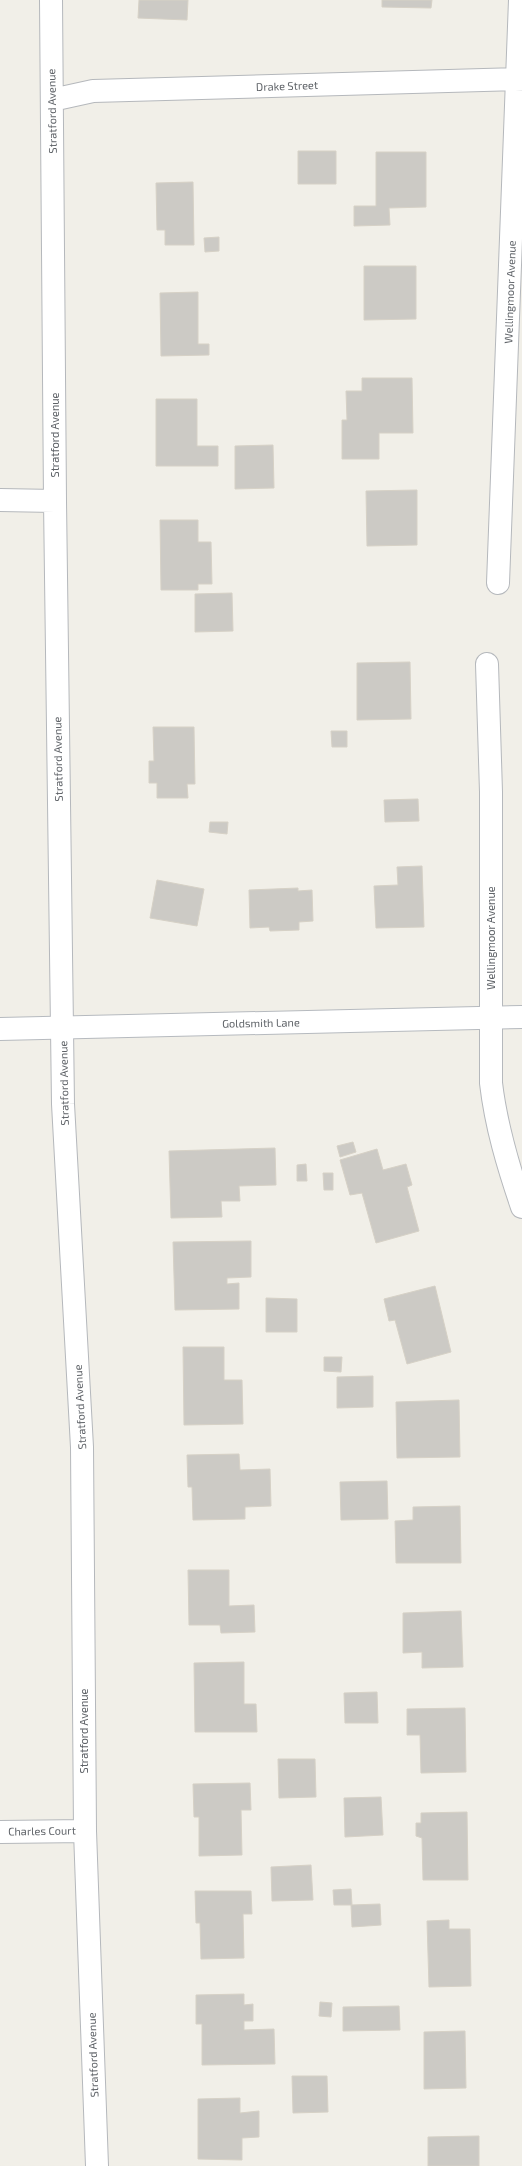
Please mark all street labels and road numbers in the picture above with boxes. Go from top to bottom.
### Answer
street label: Stratford Avenue [44,68,59,154]
street label: Drake Street [256,78,318,93]
street label: Wellingmoor Avenue [501,240,518,344]
street label: Stratford Avenue [48,392,61,477]
street label: Stratford Avenue [50,716,65,802]
street label: Wellingmoor Avenue [484,886,497,990]
street label: Goldsmith Lane [222,1015,300,1030]
street label: Stratford Avenue [56,1040,71,1126]
street label: Stratford Avenue [71,1364,88,1450]
street label: Stratford Avenue [77,1688,90,1773]
street label: Charles Court [8,1823,76,1838]
street label: Stratford Avenue [85,2012,100,2098]

